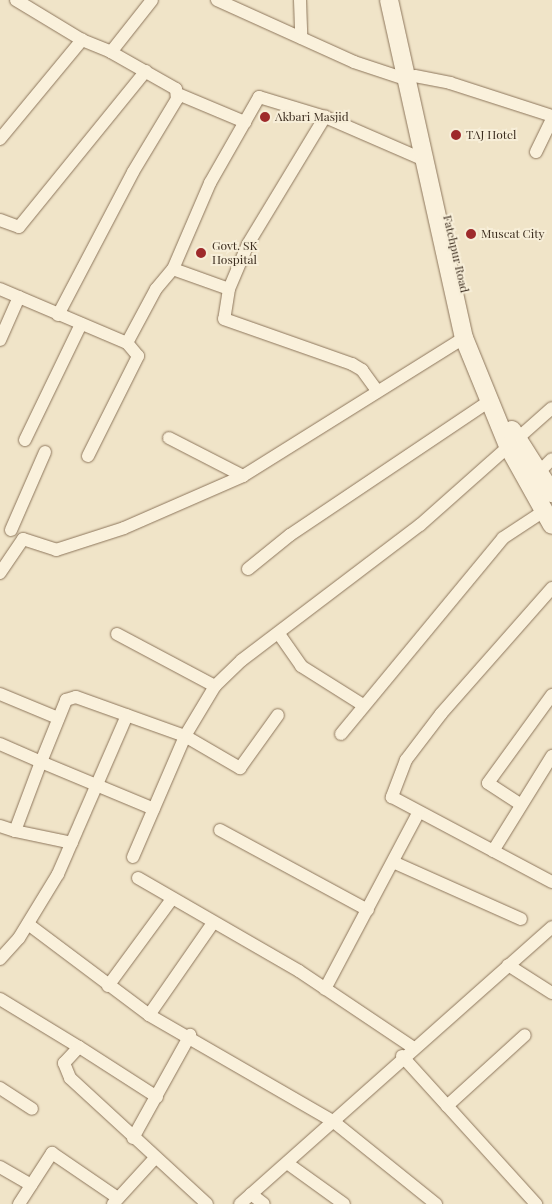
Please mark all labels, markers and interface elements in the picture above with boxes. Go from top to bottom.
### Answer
place label: Akbari Masjid [275,110,349,124]
marker: Akbari Masjid [259,111,271,123]
place label: TAJ Hotel [466,128,517,142]
marker: TAJ Hotel [450,129,462,141]
street label: Fatehpur Road [440,214,472,294]
place label: Muscat City [481,227,545,241]
marker: Muscat City [465,228,477,240]
place label: Govt. SK Hospital [212,239,257,267]
marker: Govt. SK Hospital [194,246,208,260]

